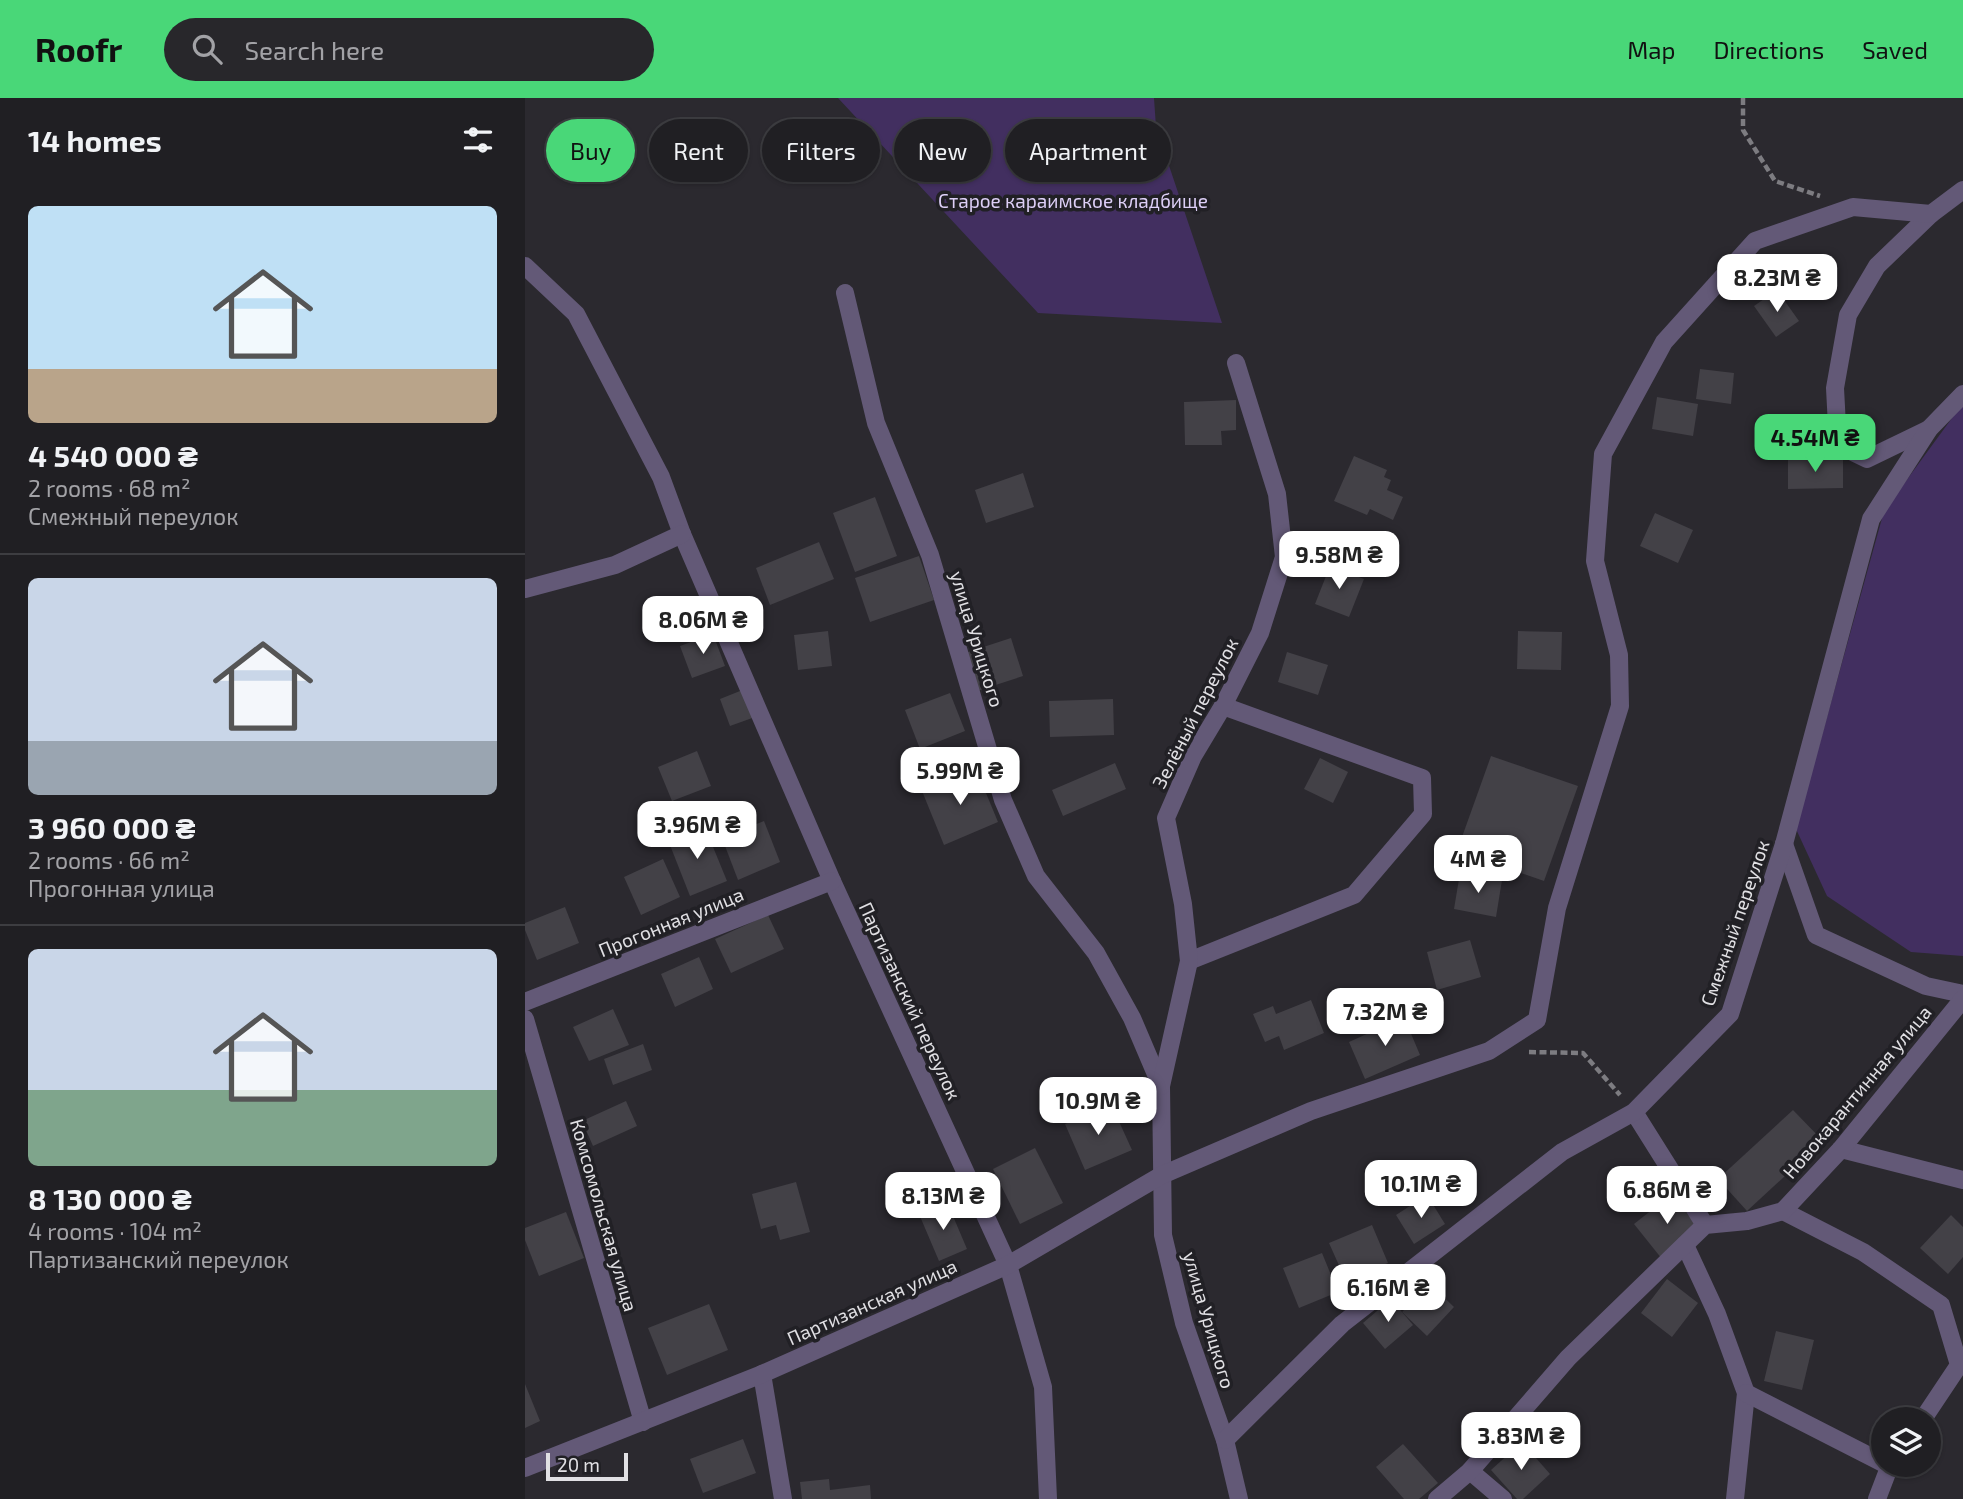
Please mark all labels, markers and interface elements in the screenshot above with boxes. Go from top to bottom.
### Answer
search box [164,18,654,81]
text: Roofr [35,29,122,69]
icon: search [188,30,226,68]
text: Search here [244,34,384,65]
text: Map [1627,35,1675,64]
text: Directions [1713,35,1824,64]
text: Saved [1862,35,1928,64]
chip: Buy [546,119,635,182]
chip: Rent [649,119,748,182]
chip: Filters [762,119,880,182]
chip: New [894,119,991,182]
chip: Apartment [1005,119,1171,182]
icon: filters [459,121,497,159]
text: 14 homes [28,122,162,158]
park label: Старое караимское кладбище [938,189,1208,212]
icon: home [200,251,326,377]
pin: 8.23M ₴ [1712,254,1842,314]
text: 8.23M ₴ [1733,263,1821,291]
pin: 4.54M ₴ [1750,414,1880,474]
text: 4.54M ₴ [1771,423,1859,451]
text: 4 540 000 ₴ [28,437,198,473]
text: 2 rooms · 68 m² [28,474,191,502]
text: Смежный переулок [28,502,239,530]
pin: 9.58M ₴ [1274,532,1404,591]
text: 9.58M ₴ [1295,540,1383,568]
street label: улица Урицкого [945,568,1009,710]
pin: 8.06M ₴ [638,596,768,656]
text: 8.06M ₴ [658,605,748,633]
icon: home [200,623,326,749]
street label: Зелёный переулок [1147,634,1243,792]
pin: 5.99M ₴ [895,748,1025,807]
text: 5.99M ₴ [917,756,1003,784]
pin: 3.96M ₴ [632,802,762,861]
text: 3 960 000 ₴ [28,809,196,845]
text: 3.96M ₴ [653,810,741,838]
pin: 4M ₴ [1437,836,1519,895]
street label: Смежный переулок [1695,837,1775,1009]
text: 4M ₴ [1450,844,1506,872]
text: 2 rooms · 66 m² [28,846,190,874]
text: Прогонная улица [28,874,215,902]
street label: Прогонная улица [595,882,747,962]
street label: Партизанский переулок [854,898,966,1104]
pin: 7.32M ₴ [1320,988,1450,1048]
icon: home [200,994,326,1120]
text: 7.32M ₴ [1343,997,1427,1025]
street label: Новокарантинная улица [1777,1000,1937,1184]
pin: 10.9M ₴ [1033,1077,1163,1137]
text: 10.9M ₴ [1056,1086,1141,1114]
street label: Комсомольская улица [565,1116,643,1314]
pin: 10.1M ₴ [1356,1160,1486,1220]
pin: 6.86M ₴ [1602,1166,1732,1226]
text: 10.1M ₴ [1381,1169,1461,1197]
pin: 8.13M ₴ [878,1172,1008,1232]
text: 6.86M ₴ [1623,1175,1711,1203]
text: 8 130 000 ₴ [28,1180,192,1216]
text: 8.13M ₴ [901,1181,985,1209]
text: 4 rooms · 104 m² [28,1217,202,1245]
text: Партизанский переулок [28,1245,289,1273]
street label: улица Урицкого [1178,1249,1240,1391]
street label: Партизанская улица [783,1254,961,1350]
pin: 6.16M ₴ [1323,1264,1453,1324]
text: 6.16M ₴ [1346,1273,1430,1301]
map controls [1871,1407,1941,1477]
button: layers [1871,1407,1941,1477]
pin: 3.83M ₴ [1456,1412,1586,1472]
text: 3.83M ₴ [1477,1421,1565,1449]
scale bar [546,1450,628,1482]
text: 20 m [557,1453,600,1476]

